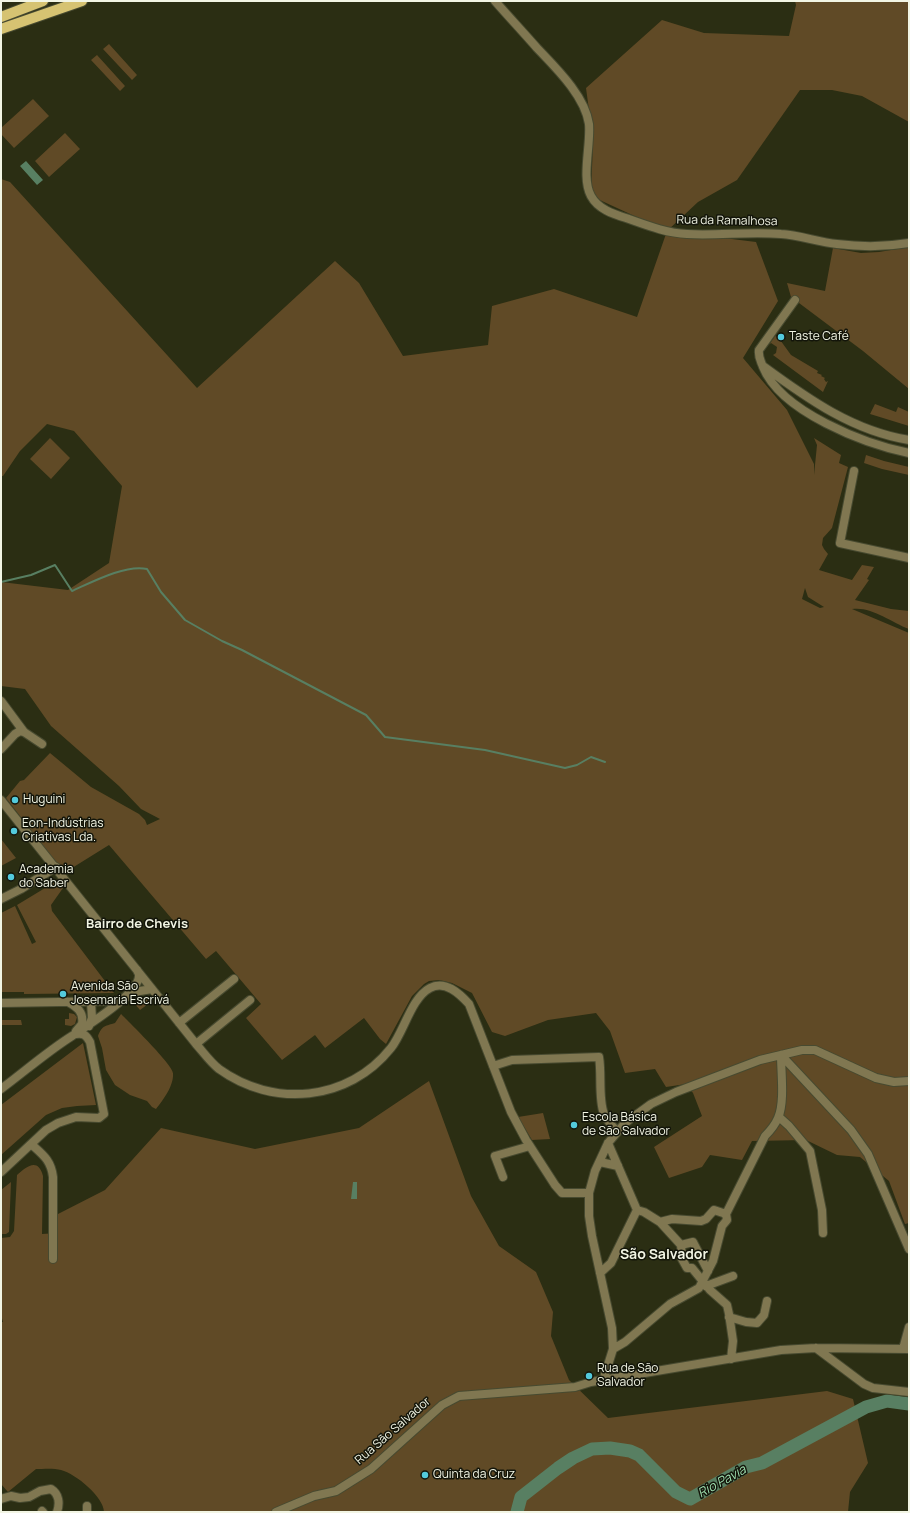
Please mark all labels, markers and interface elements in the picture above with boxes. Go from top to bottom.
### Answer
street label: Rua da Ramalhosa [676,213,778,229]
place label: Taste Café [789,330,849,344]
marker: Taste Café [776,332,786,342]
place label: Huguini [23,793,65,807]
marker: Huguini [10,795,20,805]
place label: Eon-Indústrias Criativas Lda. [22,817,103,845]
marker: Eon-Indústrias Criativas Lda. [9,826,19,836]
place label: Academia do Saber [19,863,73,891]
marker: Academia do Saber [6,872,16,882]
district label: Bairro de Chevis [86,916,188,932]
place label: Avenida São Josemaria Escrivá [71,980,169,1008]
marker: Avenida São Josemaria Escrivá [58,989,68,999]
place label: Escola Básica de São Salvador [582,1111,670,1139]
marker: Escola Básica de São Salvador [569,1120,579,1130]
district label: São Salvador [620,1247,708,1263]
place label: Rua de São Salvador [597,1362,658,1390]
marker: Rua de São Salvador [584,1371,594,1381]
street label: Rua São Salvador [352,1394,434,1468]
water label: Rio Pavia [695,1462,749,1502]
place label: Quinta da Cruz [433,1468,515,1482]
marker: Quinta da Cruz [420,1470,430,1480]

